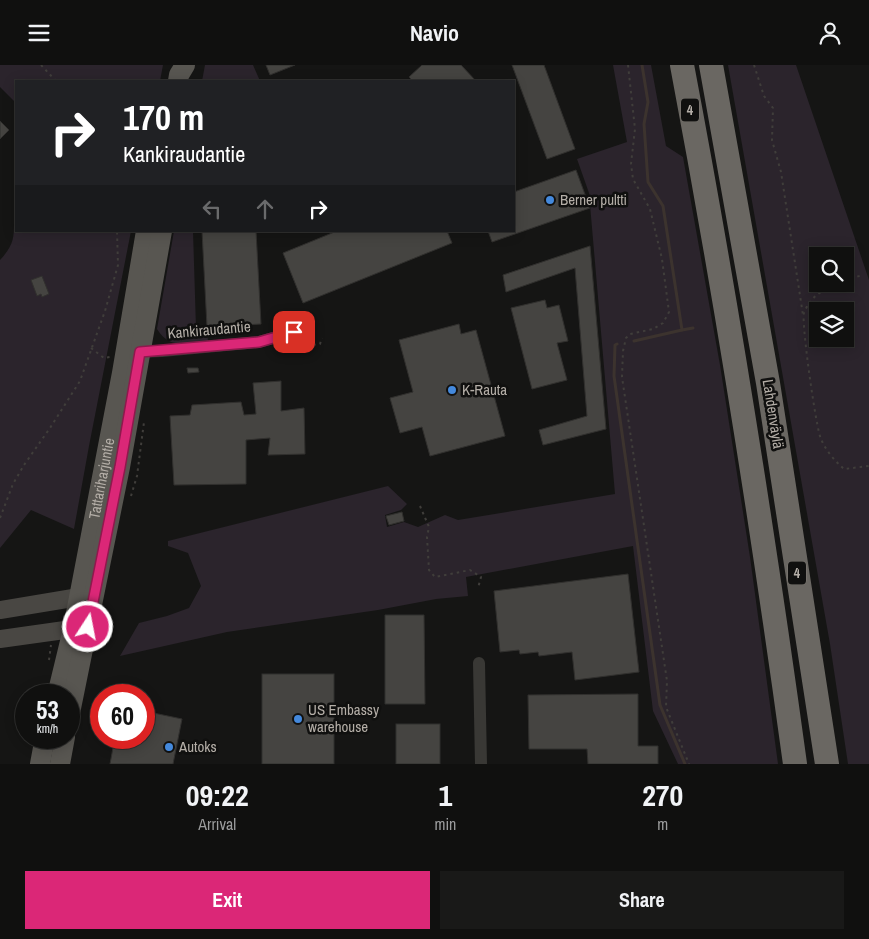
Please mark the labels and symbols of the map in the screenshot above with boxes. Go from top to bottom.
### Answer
road number: 4 [681,99,699,121]
place label: Berner pultti [560,189,627,210]
marker: Berner pultti [544,194,556,206]
pin [273,311,315,353]
street label: Kankiraudantie [166,315,252,344]
street label: Lahdenväylä [758,378,789,450]
place label: K-Rauta [462,379,507,400]
marker: K-Rauta [446,384,458,396]
street label: Tattariharjuntie [83,436,119,521]
road number: 4 [788,561,806,585]
position arrow [61,600,113,652]
speed limit sign: 60 [90,684,155,749]
place label: US Embassy warehouse [308,699,380,737]
marker: US Embassy warehouse [292,713,304,725]
place label: Autoks [178,736,217,757]
marker: Autoks [163,741,175,753]

